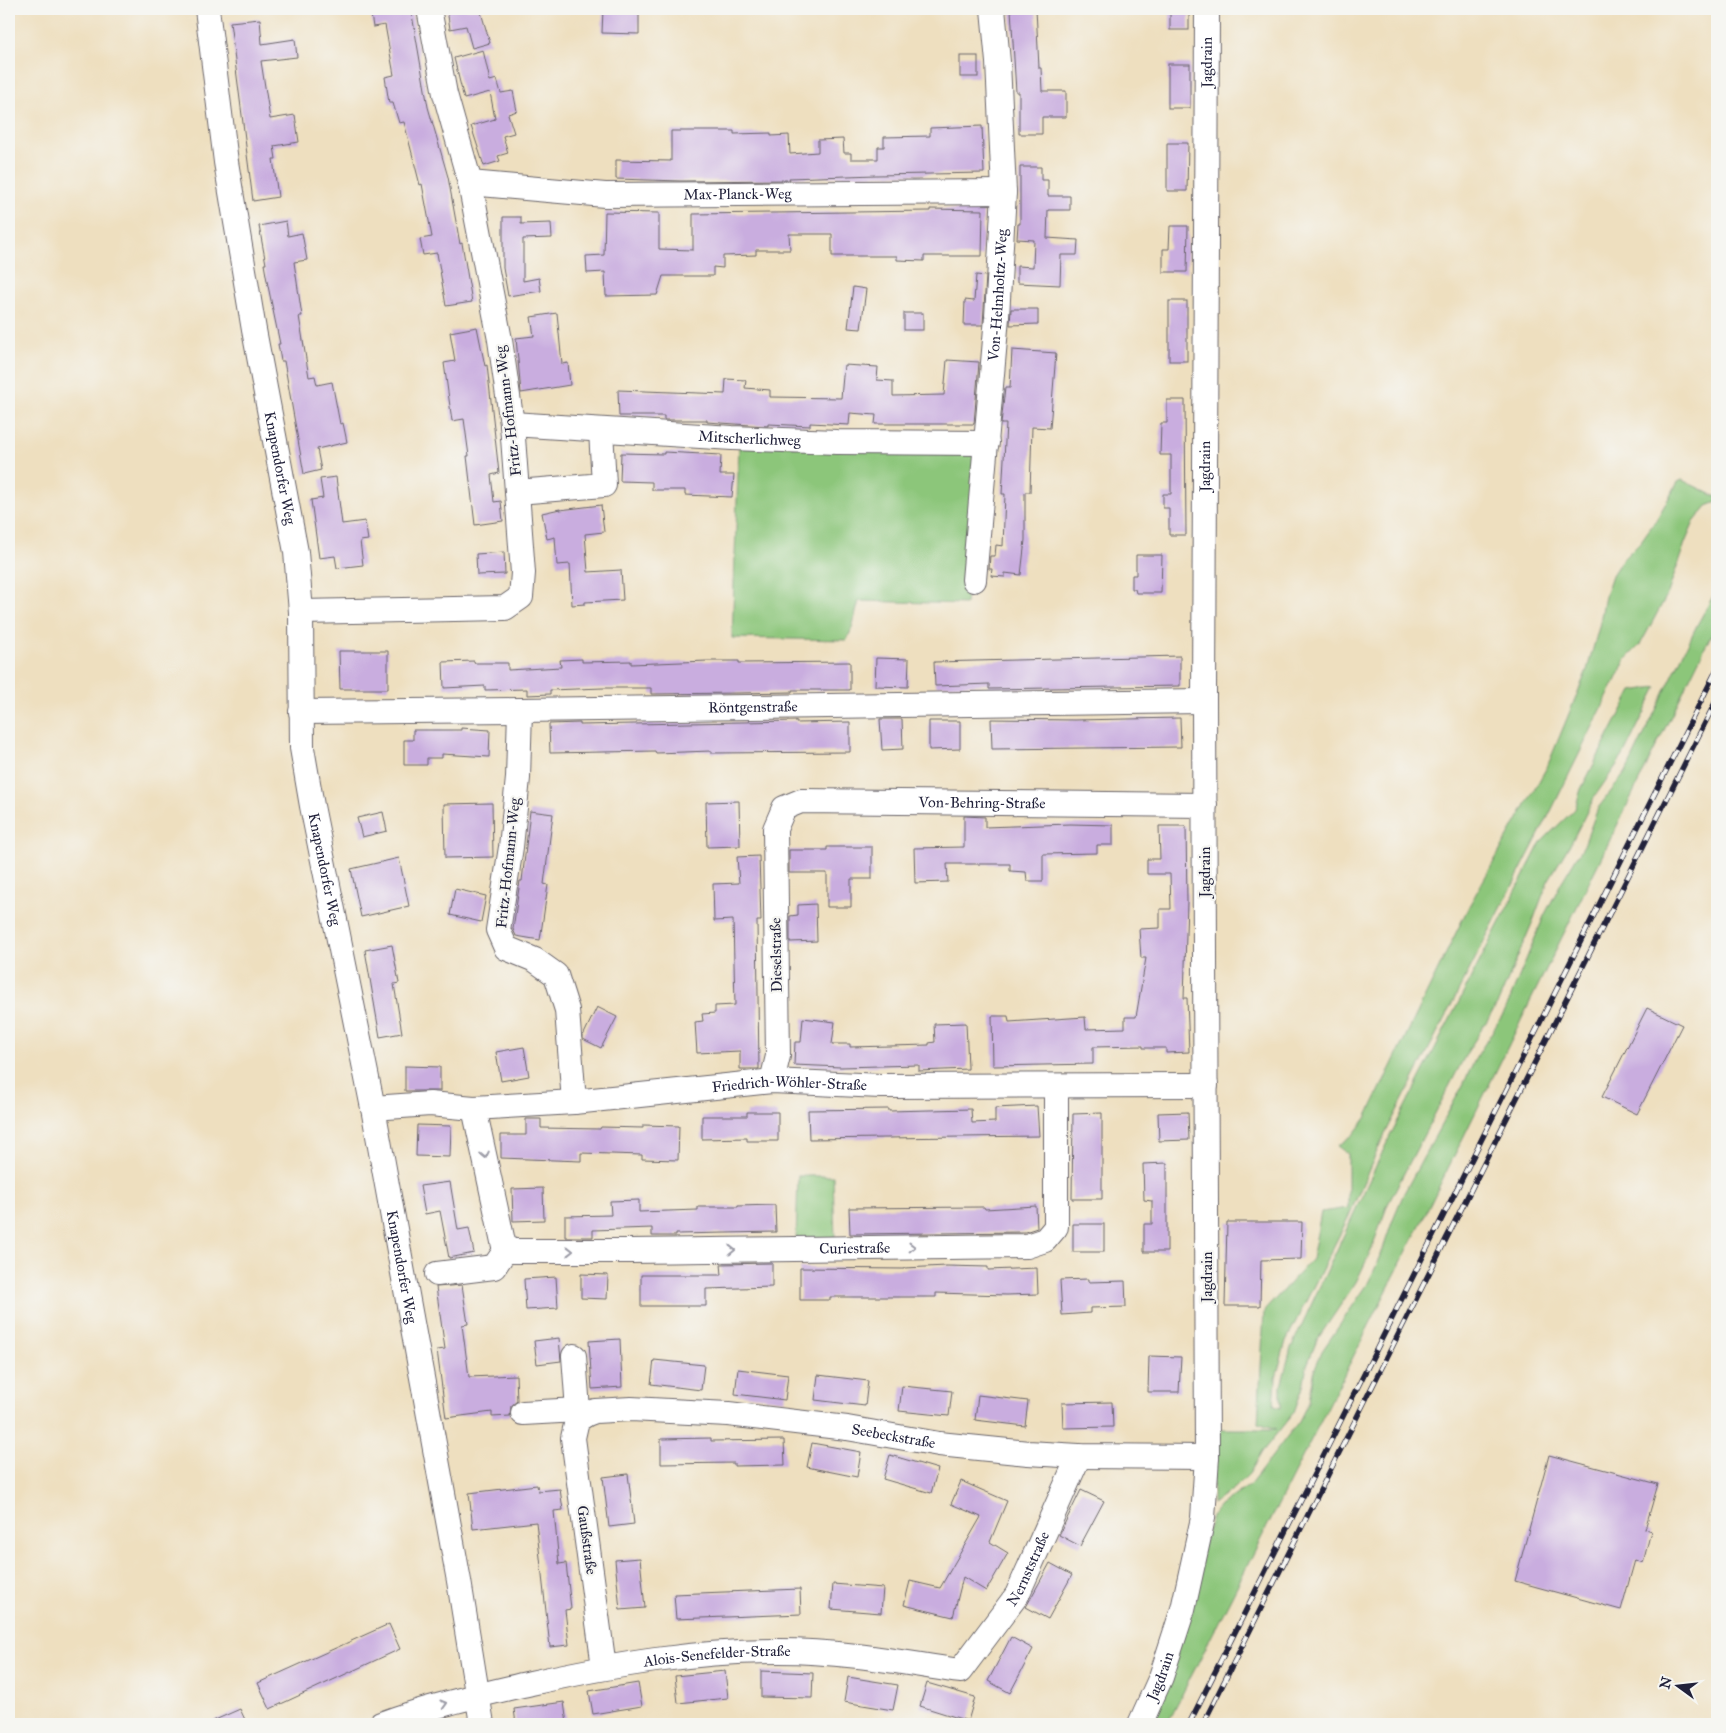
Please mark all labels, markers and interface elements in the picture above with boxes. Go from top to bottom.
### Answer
street label: Jagdrain [1198,37,1217,90]
street label: Max-Planck-Weg [683,185,793,203]
street label: Von-Helmholtz-Weg [984,227,1011,363]
street label: Fritz-Hofmann-Weg [491,344,525,477]
street label: Knapendorfer Weg [261,410,300,527]
street label: Mitscherlichweg [698,427,802,450]
street label: Jagdrain [1196,441,1215,494]
street label: Röntgenstraße [708,697,798,717]
street label: Von-Behring-Straße [918,793,1046,812]
street label: Fritz-Hofmann-Weg [492,796,524,929]
street label: Knapendorfer Weg [305,811,345,928]
street label: Jagdrain [1196,847,1215,899]
street label: Dieselstraße [766,918,786,992]
street label: Friedrich-Wöhler-Straße [711,1072,867,1096]
one-way arrow [479,1151,489,1160]
street label: Knapendorfer Weg [383,1209,421,1326]
street label: Curiestraße [819,1239,890,1258]
one-way arrow [909,1242,917,1253]
one-way arrow [729,1245,737,1255]
one-way arrow [566,1246,574,1256]
street label: Jagdrain [1198,1252,1217,1304]
street label: Seebeckstraße [850,1420,937,1452]
street label: Gaußstraße [573,1504,601,1576]
street label: Nernststraße [1003,1529,1053,1610]
street label: Alois-Senefelder-Straße [641,1642,791,1671]
street label: Jagdrain [1142,1650,1178,1706]
north arrow [1654,1660,1704,1710]
text: N [1656,1675,1676,1691]
one-way arrow [440,1700,448,1710]

